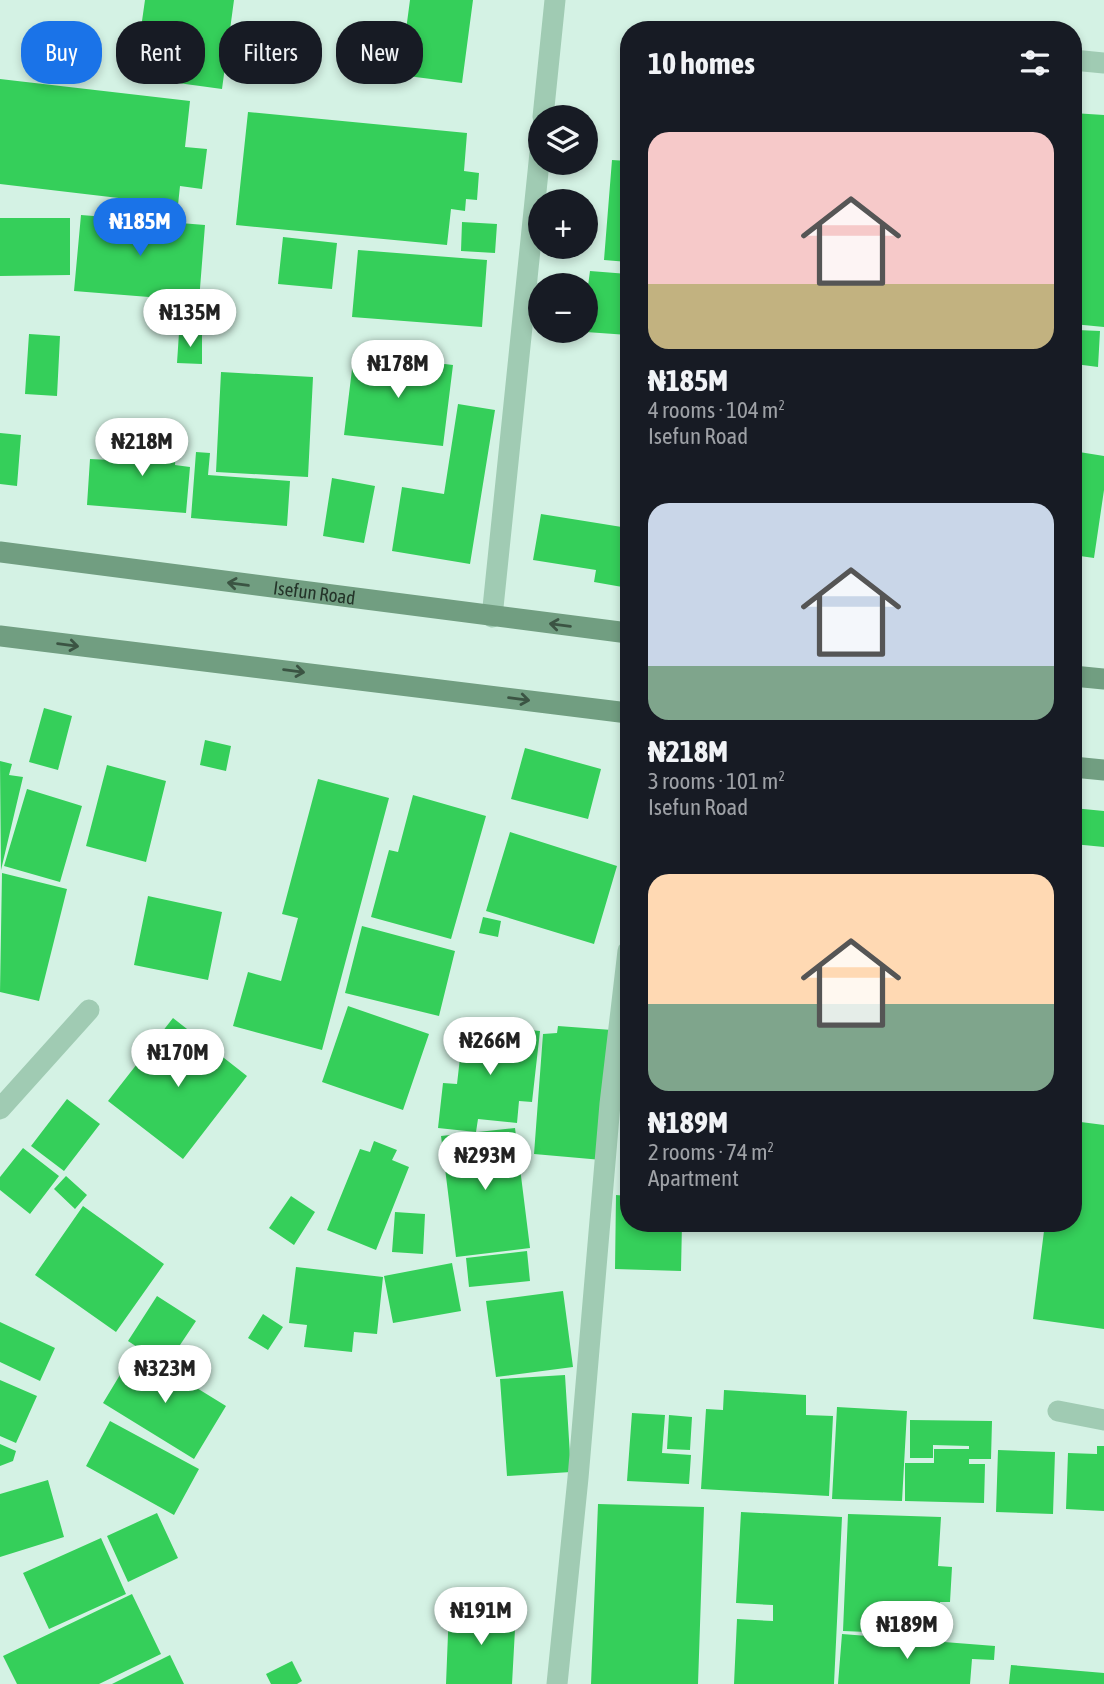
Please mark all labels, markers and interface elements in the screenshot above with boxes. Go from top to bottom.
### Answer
chip: Buy [21,21,102,84]
chip: Rent [116,21,205,84]
chip: Filters [219,21,322,84]
chip: New [336,21,423,84]
icon: filters [1016,44,1054,82]
text: 10 homes [648,46,755,80]
map controls [528,105,598,343]
button: layers [528,105,598,175]
icon: home [788,178,914,304]
button: + [528,189,598,259]
pin: ₦185M [91,198,189,258]
text: ₦185M [109,208,171,234]
button: − [528,273,598,343]
pin: ₦135M [141,290,239,349]
text: ₦135M [159,299,221,325]
pin: ₦178M [349,340,447,400]
text: ₦178M [367,350,429,376]
text: ₦185M [648,363,728,397]
text: 4 rooms · 104 m² [648,397,785,423]
pin: ₦218M [93,419,191,478]
text: Isefun Road [648,423,748,449]
text: ₦218M [111,428,173,454]
icon: home [788,549,914,675]
street label: Isefun Road [272,576,357,609]
one-way arrow [227,577,249,590]
one-way arrow [550,619,572,632]
one-way arrow [56,638,79,651]
one-way arrow [282,665,305,678]
one-way arrow [508,693,530,706]
text: ₦218M [648,734,728,768]
text: 3 rooms · 101 m² [648,768,785,794]
text: Isefun Road [648,794,748,820]
icon: home [788,920,914,1046]
pin: ₦266M [441,1018,539,1077]
text: ₦266M [459,1027,521,1053]
pin: ₦170M [129,1030,227,1089]
text: ₦170M [147,1039,209,1065]
text: ₦189M [648,1105,728,1139]
pin: ₦293M [436,1132,534,1192]
text: 2 rooms · 74 m² [648,1139,774,1165]
text: ₦293M [454,1142,516,1168]
text: Apartment [648,1165,739,1191]
pin: ₦323M [116,1346,214,1405]
text: ₦323M [134,1355,196,1381]
pin: ₦191M [432,1588,530,1647]
text: ₦191M [450,1597,512,1623]
pin: ₦189M [858,1602,956,1661]
text: ₦189M [876,1611,938,1637]

